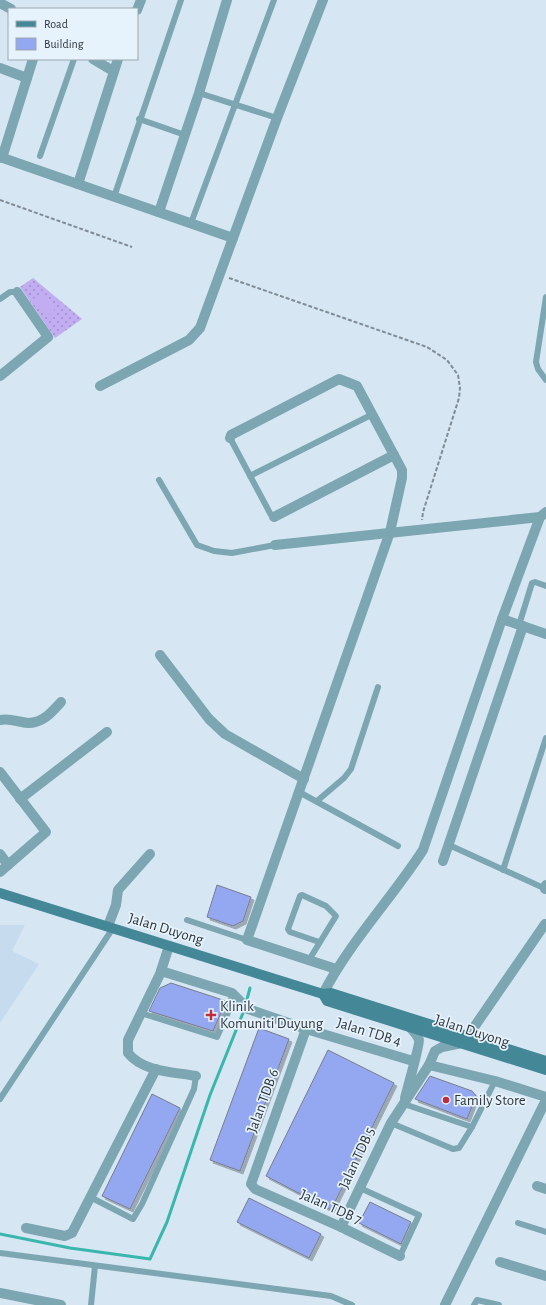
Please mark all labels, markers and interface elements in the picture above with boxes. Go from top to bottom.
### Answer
legend [8,8,138,60]
text: Road [44,18,68,30]
text: Building [44,38,84,50]
street label: Jalan Duyong [127,910,206,948]
place label: Klinik Komuniti Duyung [220,999,324,1031]
marker: Klinik Komuniti Duyung [205,1009,217,1021]
street label: Jalan Duyong [433,1012,512,1050]
street label: Jalan TDB 4 [335,1015,403,1049]
street label: Jalan TDB 6 [245,1067,281,1135]
place label: Family Store [454,1093,526,1108]
marker: Family Store [441,1095,451,1105]
street label: Jalan TDB 5 [336,1125,378,1191]
street label: Jalan TDB 7 [298,1187,364,1227]

